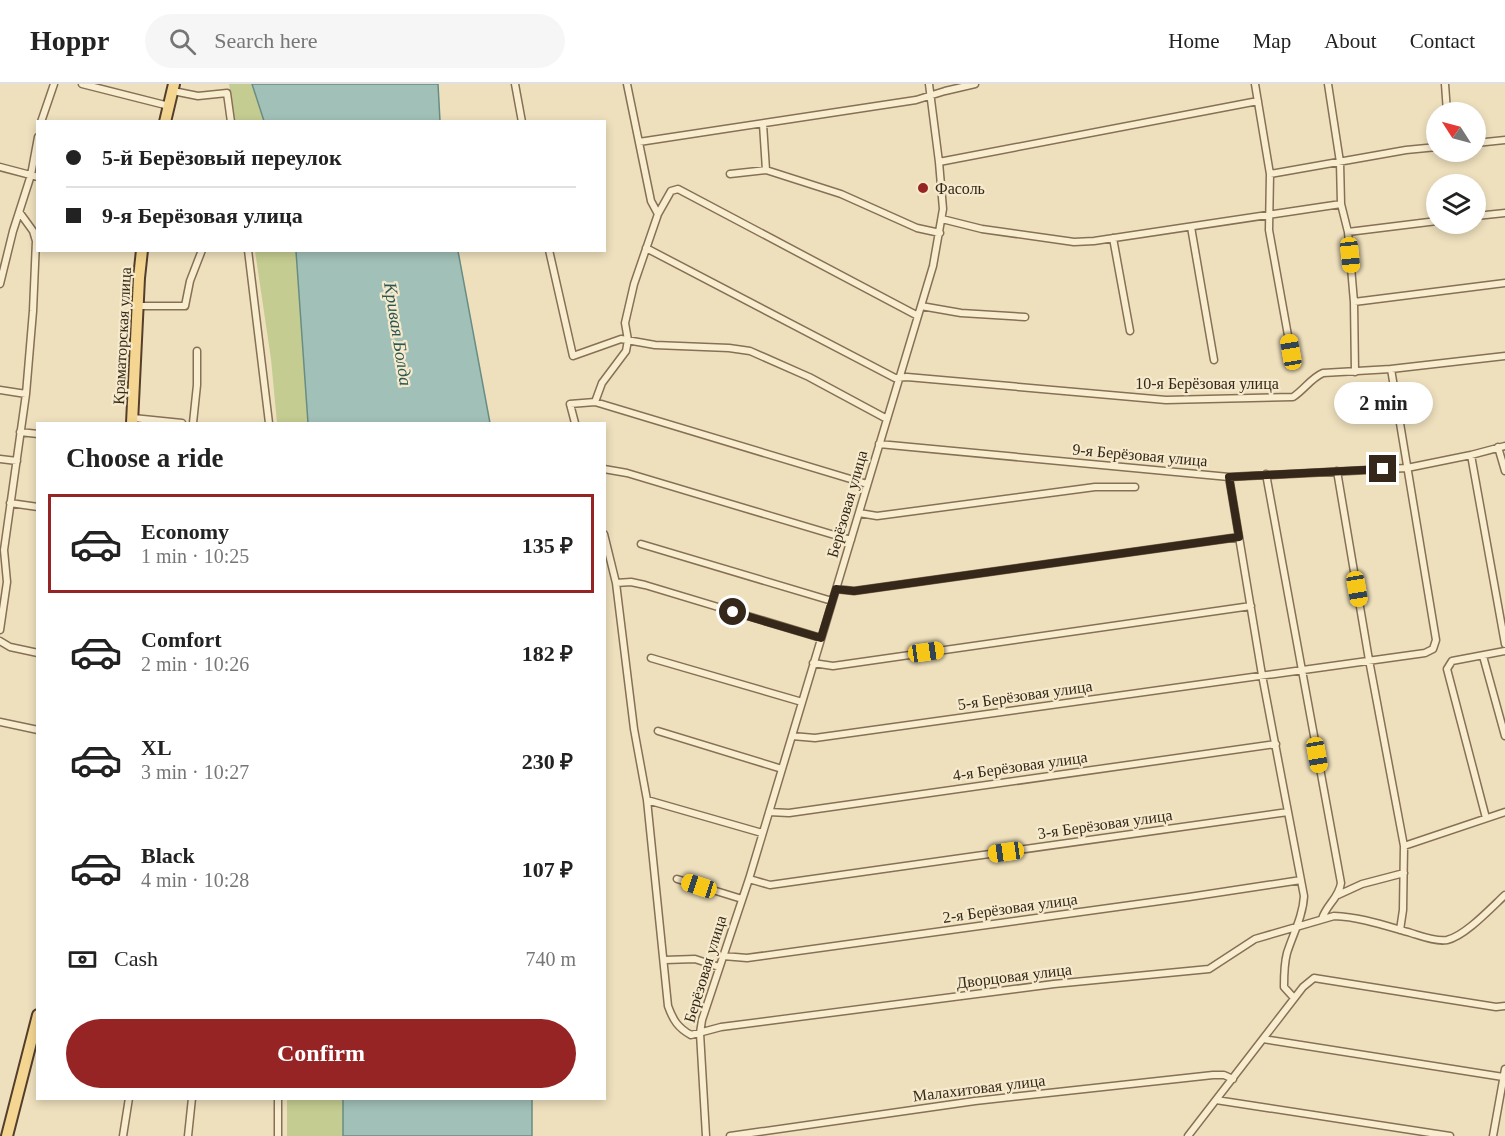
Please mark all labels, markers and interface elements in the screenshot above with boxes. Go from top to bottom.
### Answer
search box [145,14,565,68]
text: Hoppr [30,25,109,56]
icon: search [166,25,199,58]
text: Search here [214,28,318,53]
text: Home [1168,29,1220,53]
text: Map [1253,29,1291,53]
text: About [1324,29,1377,53]
text: Contact [1410,29,1475,53]
north arrow [1426,102,1486,162]
map controls [1426,102,1486,234]
text: 5-й Берёзовый переулок [102,145,342,170]
button: layers [1426,174,1486,234]
place label: Фасоль [935,180,985,197]
marker: Фасоль [916,181,930,195]
text: 9-я Берёзовая улица [102,203,303,228]
car [1339,236,1361,274]
street label: Краматорская улица [110,267,135,405]
water label: Кривая Болда [380,280,416,387]
car [1279,333,1303,371]
street label: 10-я Берёзовая улица [1135,375,1279,393]
callout: 2 min [1334,382,1432,424]
text: 2 min [1359,392,1408,414]
street label: 9-я Берёзовая улица [1072,441,1208,470]
text: Choose a ride [66,443,224,473]
street label: Берёзовая улица [824,448,871,560]
route end [1369,455,1396,482]
icon: car [69,517,123,571]
text: Economy [141,519,229,544]
text: 135 ₽ [522,533,573,558]
text: 1 min · 10:25 [141,545,249,567]
car [1345,570,1369,608]
route start [719,598,746,625]
icon: car [69,625,123,679]
text: Comfort [141,627,222,652]
text: 182 ₽ [522,641,573,666]
car [907,641,945,663]
text: 2 min · 10:26 [141,653,249,675]
street label: 5-я Берёзовая улица [957,677,1093,714]
icon: car [69,733,123,787]
text: XL [141,735,172,760]
car [1305,736,1329,774]
street label: 4-я Берёзовая улица [952,748,1088,785]
text: 230 ₽ [522,749,573,774]
text: 3 min · 10:27 [141,761,249,783]
street label: 3-я Берёзовая улица [1037,806,1173,843]
icon: car [69,841,123,895]
car [987,841,1025,863]
text: Black [141,843,195,868]
text: 107 ₽ [522,857,573,882]
text: 4 min · 10:28 [141,869,249,891]
car [679,872,719,900]
street label: 2-я Берёзовая улица [942,890,1078,927]
street label: Берёзовая улица [681,913,730,1025]
icon: cash [66,943,99,976]
text: Cash [114,946,158,971]
text: 740 m [525,948,576,970]
street label: Дворцовая улица [955,960,1073,993]
button: Confirm [66,1019,576,1088]
street label: Малахитовая улица [912,1071,1046,1106]

